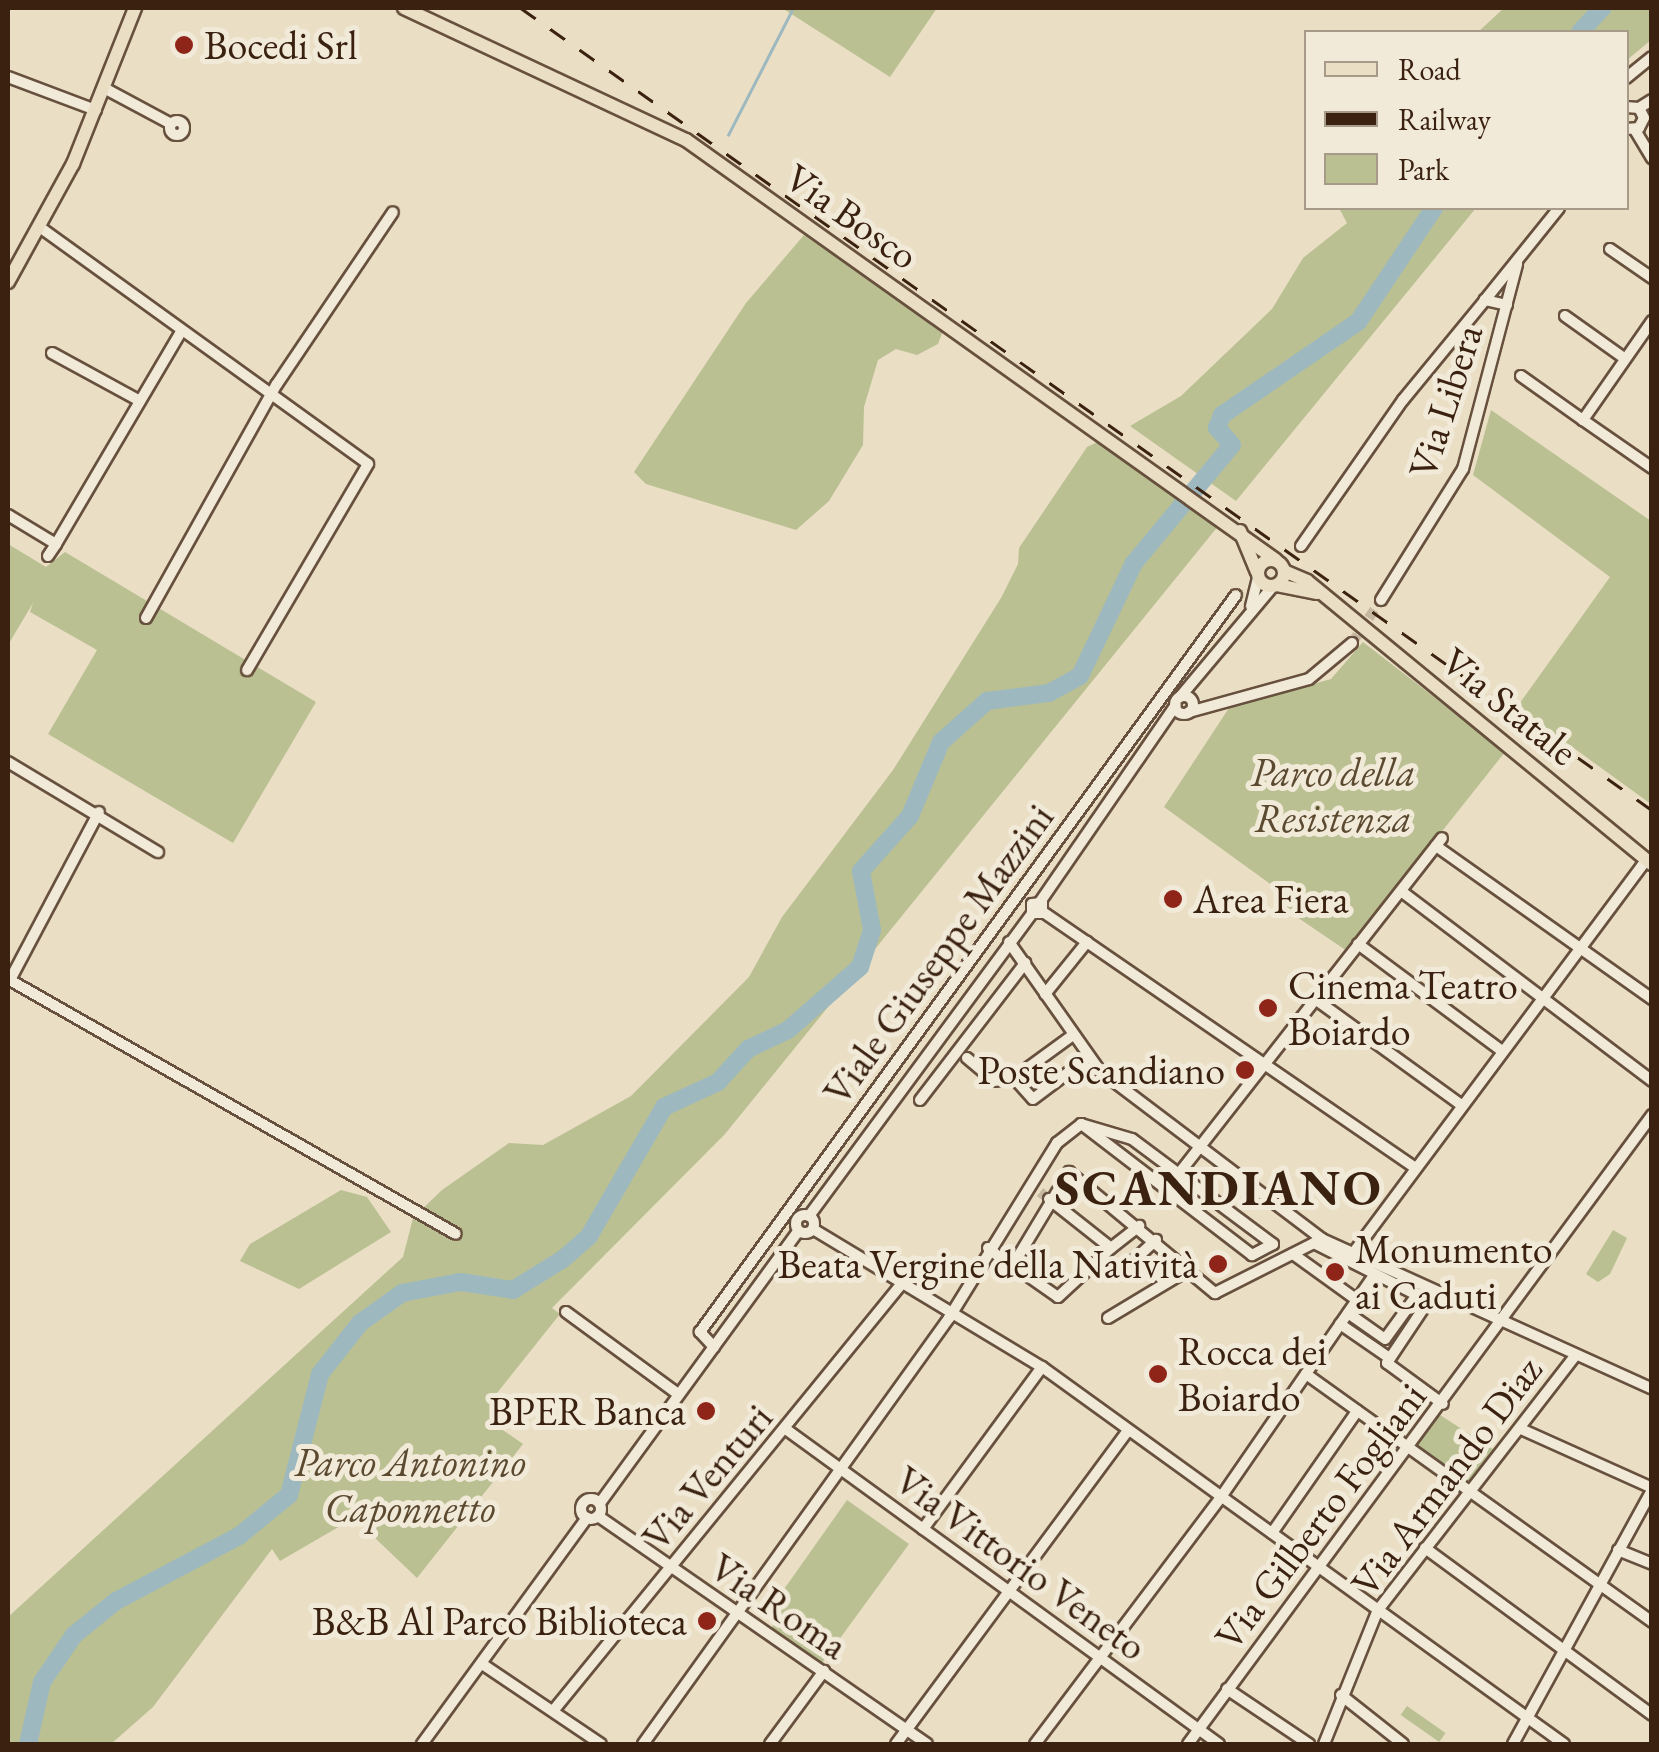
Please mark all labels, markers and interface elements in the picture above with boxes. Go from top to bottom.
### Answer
place label: Bocedi Srl [204,21,358,69]
legend [1304,30,1629,210]
marker: Bocedi Srl [173,34,195,56]
text: Road [1398,50,1461,89]
text: Railway [1398,100,1491,139]
text: Park [1398,150,1449,189]
street label: Via Bosco [776,153,928,279]
street label: Via Libera [1398,318,1492,484]
street label: Via Statale [1432,637,1588,775]
park label: Parco della Resistenza [1250,748,1416,842]
street label: Viale Giuseppe Mazzini [813,794,1063,1114]
place label: Area Fiera [1193,875,1349,923]
marker: Area Fiera [1162,888,1184,910]
place label: Cinema Teatro Boiardo [1288,961,1518,1055]
marker: Cinema Teatro Boiardo [1257,997,1279,1019]
place label: Poste Scandiano [978,1046,1225,1094]
marker: Poste Scandiano [1234,1059,1256,1081]
district label: SCANDIANO [1055,1158,1383,1218]
place label: Monumento ai Caduti [1355,1225,1552,1319]
place label: Beata Vergine della Natività [778,1240,1198,1288]
marker: Beata Vergine della Natività [1207,1253,1229,1275]
marker: Monumento ai Caduti [1324,1261,1346,1283]
place label: Rocca dei Boiardo [1178,1327,1327,1421]
street label: Via Armando Diaz [1340,1347,1552,1605]
marker: Rocca dei Boiardo [1147,1363,1169,1385]
street label: Via Gilberto Fogliani [1204,1373,1436,1659]
place label: BPER Banca [489,1387,686,1435]
street label: Via Venturi [632,1394,782,1560]
marker: BPER Banca [695,1400,717,1422]
park label: Parco Antonino Caponnetto [294,1438,526,1532]
street label: Via Vittorio Veneto [886,1456,1156,1670]
street label: Via Roma [701,1543,857,1669]
place label: B&B Al Parco Biblioteca [312,1597,687,1645]
marker: B&B Al Parco Biblioteca [696,1610,718,1632]

